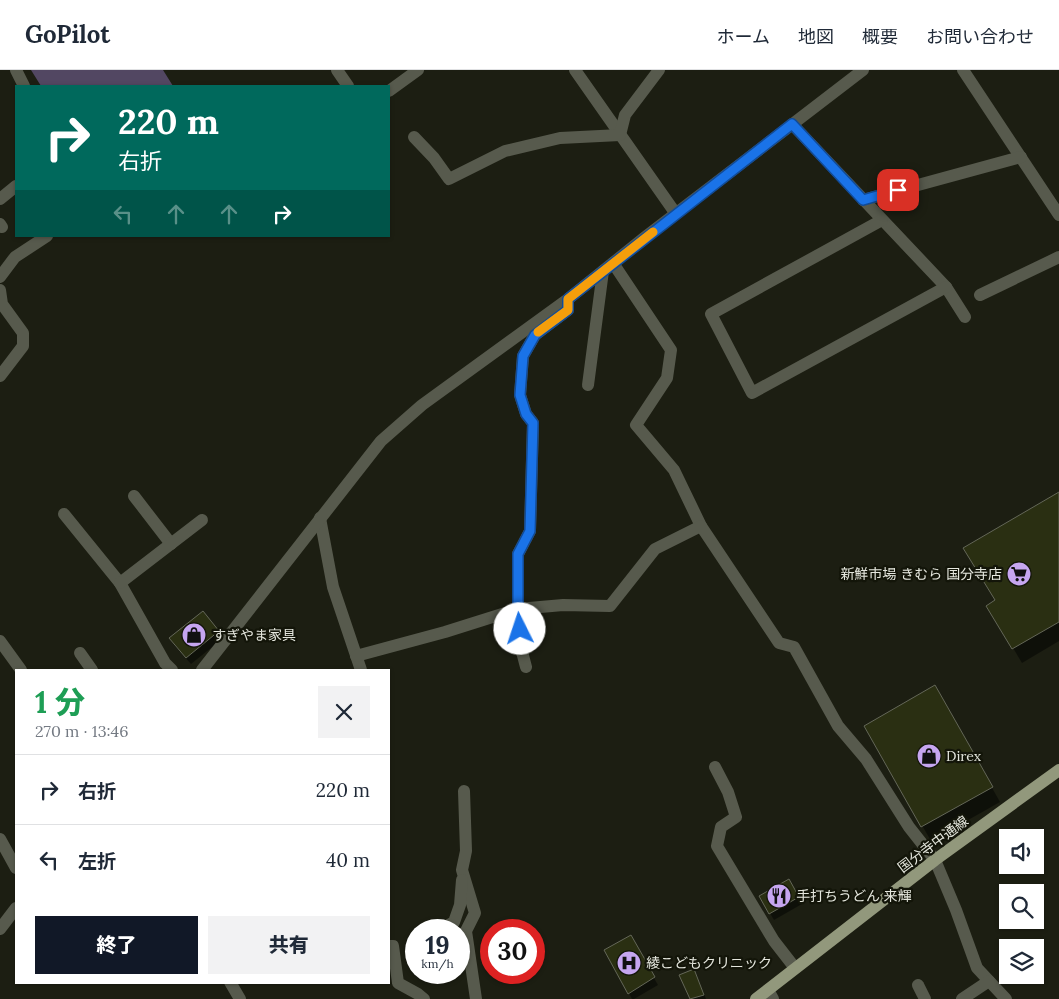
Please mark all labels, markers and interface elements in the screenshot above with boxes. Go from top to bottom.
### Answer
text: GoPilot [25,19,110,50]
text: ホーム [717,25,770,48]
text: 地図 [798,25,834,48]
text: 概要 [862,25,898,48]
text: お問い合わせ [926,25,1034,48]
text: 220 m [118,99,219,144]
icon: right [35,105,100,170]
text: 右折 [118,147,162,175]
pin [877,169,919,211]
icon: arrive [884,176,912,204]
icon: left [109,200,137,228]
icon: ahead [162,200,190,228]
icon: ahead [215,200,243,228]
icon: right [268,200,296,228]
supermarket icon: 新鮮市場 きむら 国分寺店 [1006,561,1032,587]
place label: 新鮮市場 きむら 国分寺店 [841,565,1002,583]
position arrow [493,602,545,654]
shop icon: すぎやま家具 [181,622,207,648]
place label: すぎやま家具 [212,626,296,644]
text: 1 分 [35,683,85,721]
button: close [318,686,370,738]
text: 270 m · 13:46 [35,721,129,741]
shop icon: Direx [916,743,942,769]
place label: Direx [946,747,982,765]
icon: right [35,776,63,804]
text: 220 m [316,778,370,802]
text: 右折 [78,779,116,803]
street label: 国分寺中通線 [894,812,972,876]
map controls [999,829,1044,984]
button: sound [999,829,1044,874]
icon: left [35,846,63,874]
text: 40 m [326,848,370,872]
text: 左折 [78,849,116,873]
restaurant icon: 手打ちうどん 来輝 [766,883,792,909]
button: search [999,884,1044,929]
place label: 手打ちうどん 来輝 [796,887,912,905]
button: 終了 [35,916,198,974]
button: 共有 [208,916,370,974]
speed limit sign: 30 [480,919,545,984]
text: 19 [425,929,450,961]
button: layers [999,939,1044,984]
hospital icon: 綾こどもクリニック [616,950,642,976]
place label: 綾こどもクリニック [646,954,772,972]
text: km/h [421,956,454,971]

